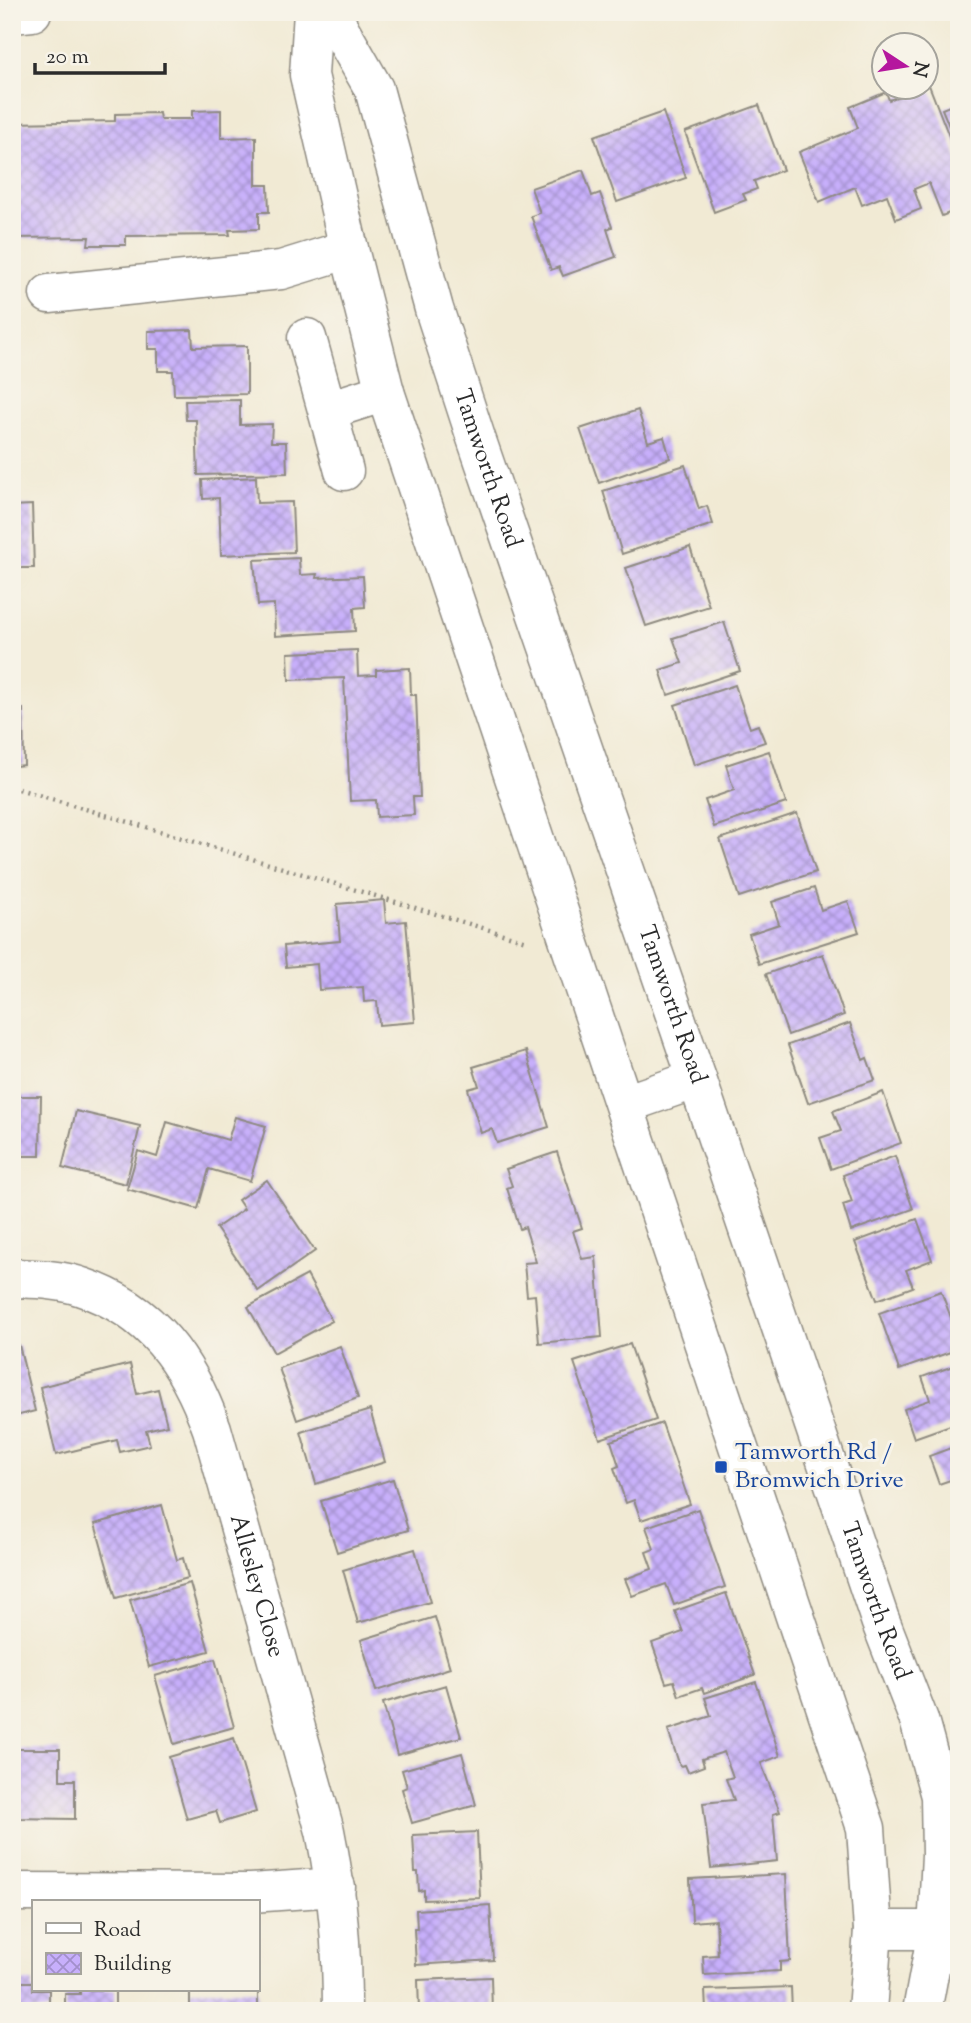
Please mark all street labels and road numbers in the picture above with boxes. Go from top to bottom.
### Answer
street label: Tamworth Road [444,385,530,553]
street label: Tamworth Road [628,921,715,1089]
street label: Allesley Close [220,1510,292,1661]
street label: Tamworth Road [831,1518,919,1686]

